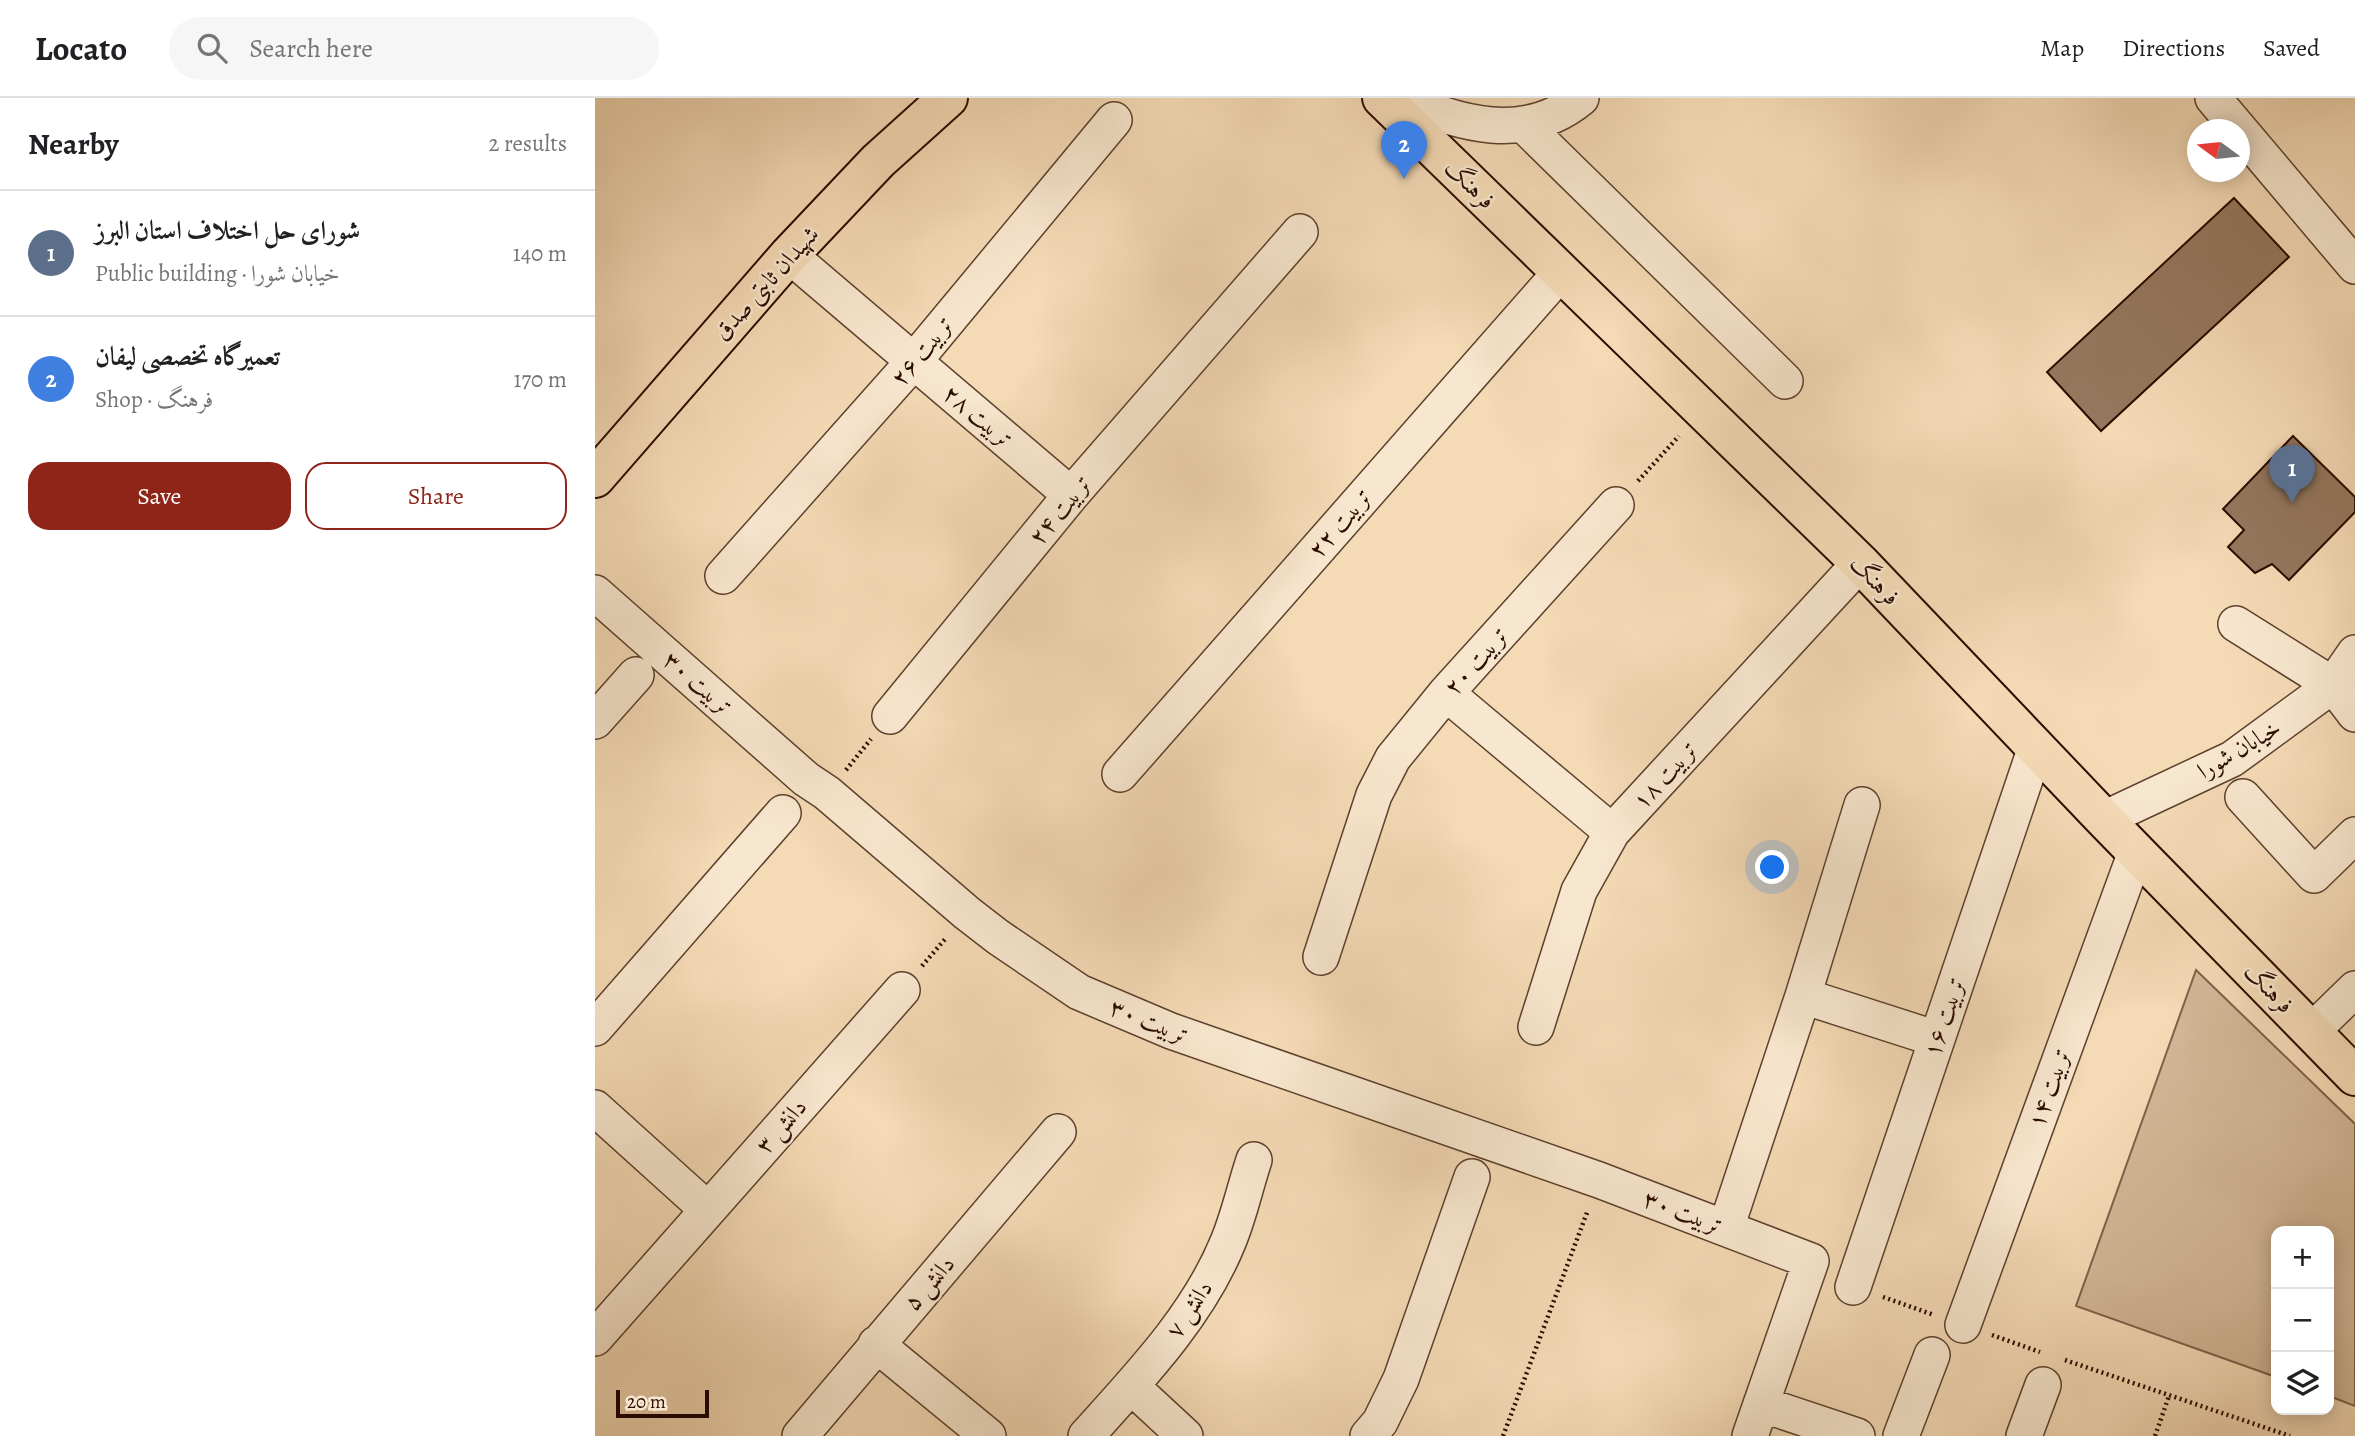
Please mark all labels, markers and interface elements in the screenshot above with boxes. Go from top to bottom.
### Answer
search box [169,17,659,80]
text: Locato [35,26,127,71]
icon: search [193,29,231,67]
text: Search here [249,31,373,66]
text: Map [2040,32,2084,64]
text: Directions [2122,32,2225,64]
text: Saved [2263,32,2320,64]
north arrow [2187,119,2250,182]
pin: 2 [1381,121,1427,179]
text: Nearby [28,124,119,164]
text: 2 results [489,128,567,159]
street label: فرهنگ [1438,152,1502,216]
text: شورای حل اختلاف استان البرز [95,213,360,248]
street label: شهیدان ثابتی صدق [706,219,826,347]
text: 1 [47,238,55,269]
text: 140 m [513,238,567,269]
text: Public building · خیابان شورا [95,258,340,289]
street label: تربیت ۲۶ [883,309,961,393]
text: تعمیرگاه تخصصی لیفان [95,339,280,374]
text: 2 [45,364,57,395]
text: 170 m [514,364,567,395]
street label: تربیت ۲۸ [936,377,1020,455]
text: Shop · فرهنگ [95,384,213,415]
pin: 1 [2269,445,2315,503]
button: Save [28,462,291,530]
button: Share [305,462,567,530]
street label: تربیت ۲۴ [1021,468,1099,552]
street label: تربیت ۲۲ [1301,482,1379,564]
street label: فرهنگ [1843,548,1907,612]
street label: تربیت ۲۰ [1437,620,1515,702]
street label: تربیت ۳۰ [657,644,739,722]
street label: خیابان شورا [2191,712,2287,786]
street label: تربیت ۱۸ [1625,734,1705,816]
your location [1755,850,1789,884]
street label: فرهنگ [2237,956,2301,1020]
street label: تربیت ۱۶ [1916,973,1972,1061]
street label: تربیت ۳۰ [1105,991,1193,1051]
street label: تربیت ۱۴ [2020,1044,2078,1132]
street label: دانش ۳ [748,1092,814,1160]
street label: تربیت ۳۰ [1639,1182,1727,1242]
map controls [2271,1226,2334,1415]
button: + [2271,1226,2334,1289]
street label: دانش ۵ [896,1249,962,1317]
street label: دانش ۷ [1158,1274,1220,1344]
button: − [2271,1289,2334,1352]
button: layers [2271,1352,2334,1415]
scale bar [616,1387,709,1419]
text: 20 m [627,1389,666,1415]

